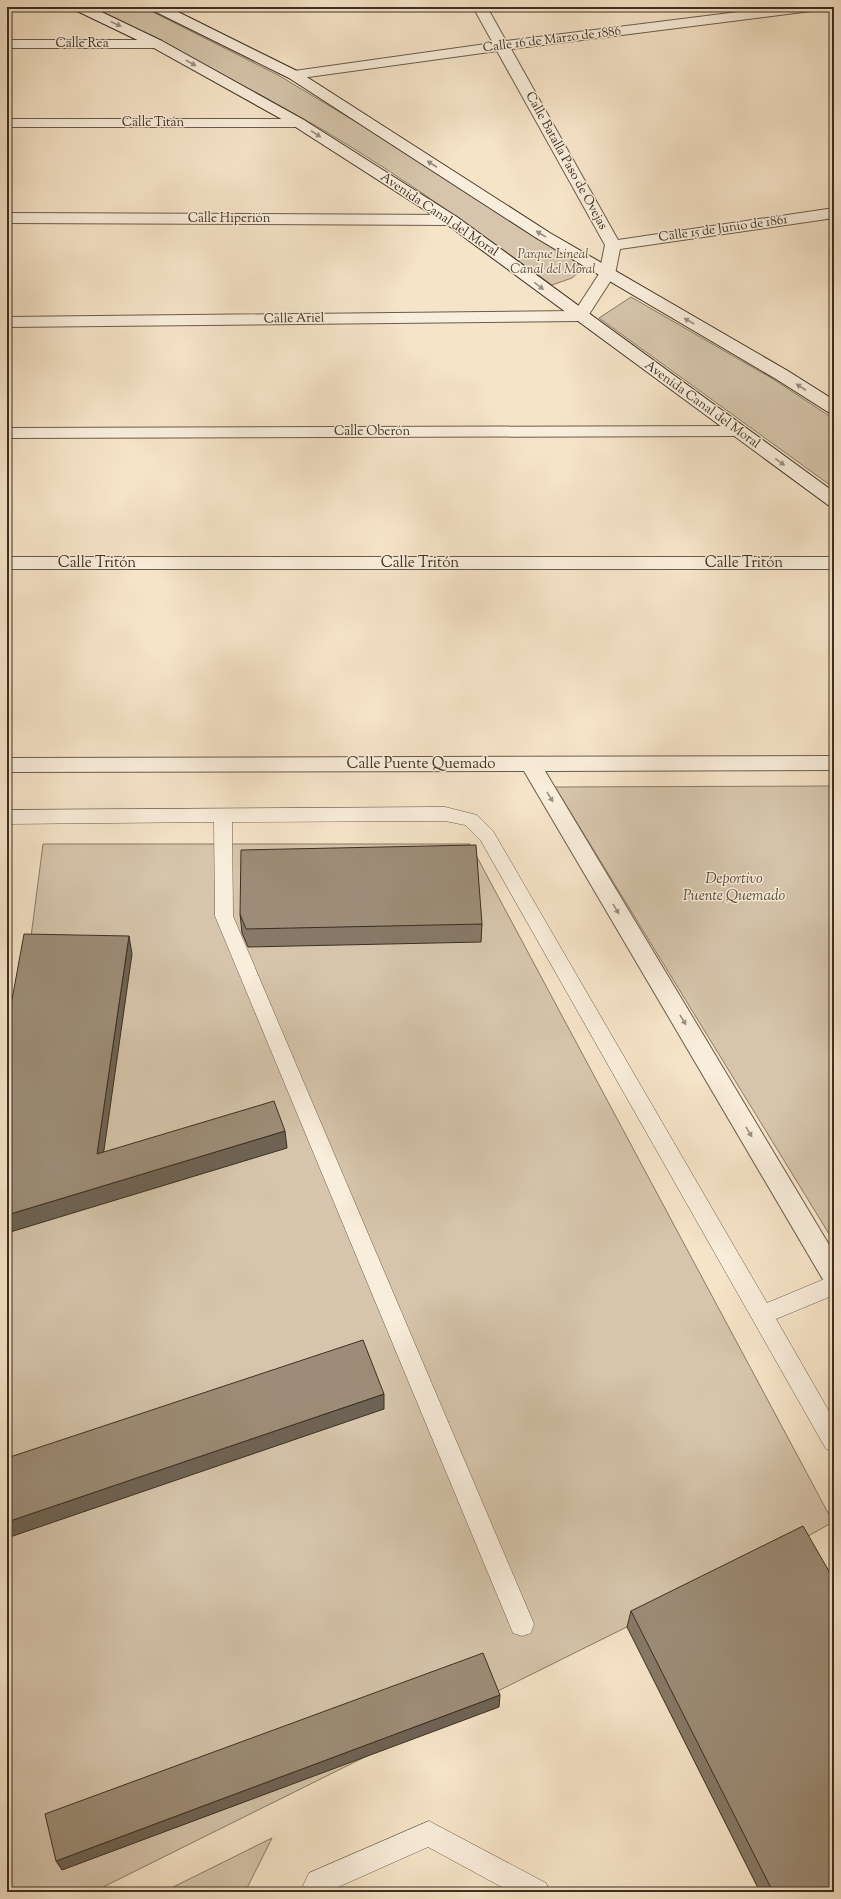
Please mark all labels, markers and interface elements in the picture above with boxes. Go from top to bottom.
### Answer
one-way arrow [110,21,121,27]
street label: Calle 16 de Marzo de 1886 [482,23,622,57]
street label: Calle Rea [55,35,109,53]
one-way arrow [185,59,197,66]
street label: Calle Batalla Paso de Ovejas [521,89,611,233]
street label: Calle Titán [122,114,185,132]
one-way arrow [311,130,321,138]
one-way arrow [426,160,437,168]
street label: Avenida Canal del Moral [376,169,502,262]
street label: Calle Hiperión [188,210,271,228]
street label: Calle 15 de Junio de 1861 [657,211,789,247]
one-way arrow [536,230,546,238]
park label: Parque Lineal Canal del Moral [510,246,596,279]
one-way arrow [534,282,544,290]
street label: Calle Ariel [264,309,325,329]
one-way arrow [683,318,695,325]
street label: Avenida Canal del Moral [640,357,764,453]
one-way arrow [796,383,806,391]
street label: Calle Oberón [334,423,410,441]
one-way arrow [774,458,785,466]
street label: Calle Tritón [58,553,136,574]
street label: Calle Tritón [381,553,459,574]
street label: Calle Tritón [705,553,783,574]
street label: Calle Puente Quemado [347,754,495,775]
one-way arrow [546,791,553,803]
park label: Deportivo Puente Quemado [683,869,785,907]
one-way arrow [612,904,620,914]
one-way arrow [679,1014,686,1026]
one-way arrow [745,1127,753,1137]

